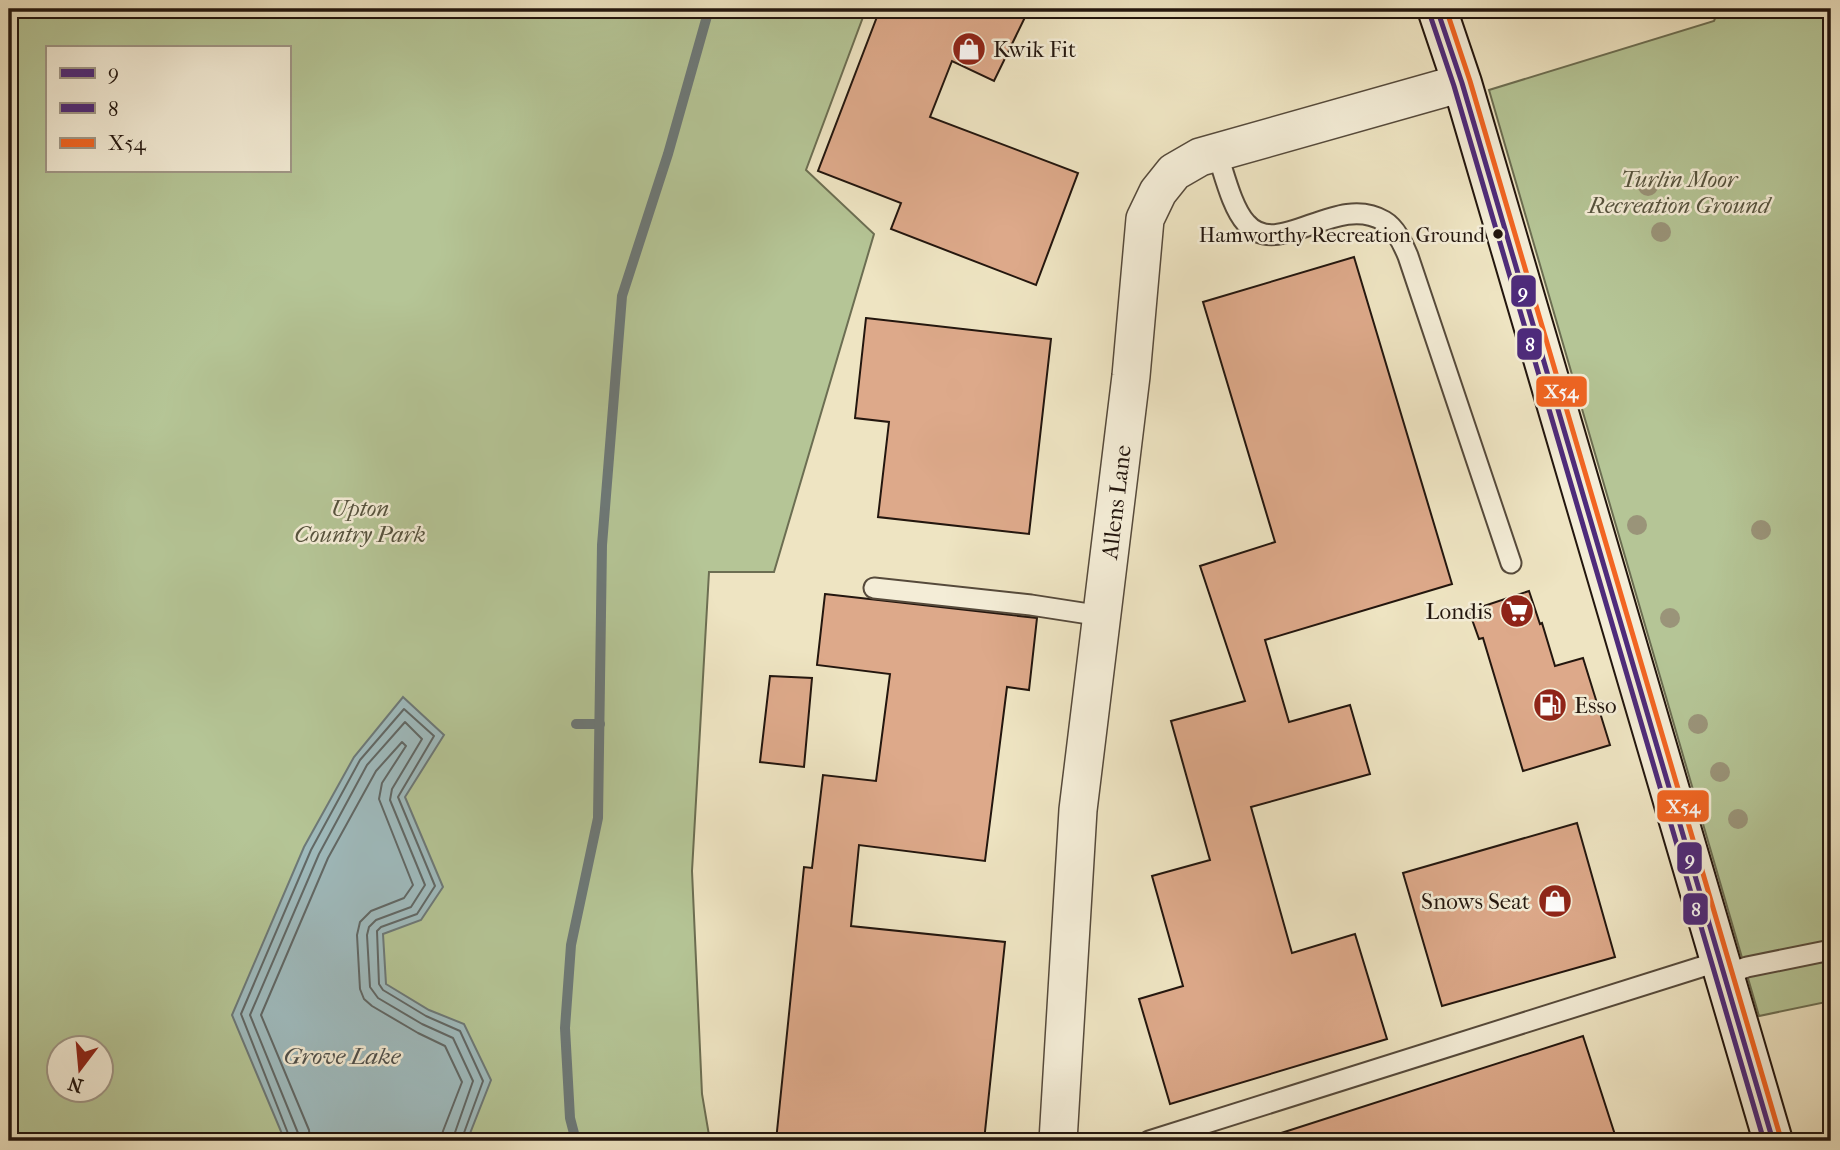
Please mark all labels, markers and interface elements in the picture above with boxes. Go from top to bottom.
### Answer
shop icon: Kwik Fit [950,30,988,68]
place label: Kwik Fit [993,36,1076,63]
legend [46,46,290,172]
text: 9 [108,61,119,85]
text: 8 [108,97,119,121]
text: X54 [108,131,146,155]
park label: Turlin Moor Recreation Ground [1586,166,1773,219]
place label: Hamworthy Recreation Ground [1199,223,1486,247]
marker: Hamworthy Recreation Ground [1491,227,1505,241]
line badge: 9 [1510,274,1537,308]
text: 9 [1517,281,1528,303]
line badge: 8 [1516,327,1543,361]
text: 8 [1525,334,1535,356]
line badge: X54 [1535,375,1588,408]
text: X54 [1543,381,1579,403]
street label: Allens Lane [1096,443,1137,562]
park label: Upton Country Park [294,495,426,548]
supermarket icon: Londis [1498,592,1536,630]
place label: Londis [1425,598,1492,625]
fuel station icon: Esso [1531,686,1569,724]
place label: Esso [1574,692,1617,719]
line badge: X54 [1656,789,1710,823]
text: X54 [1665,796,1701,818]
line badge: 9 [1676,841,1703,875]
text: 9 [1684,848,1695,870]
shop icon: Snows Seat [1536,882,1574,920]
place label: Snows Seat [1421,888,1530,915]
line badge: 8 [1682,892,1709,926]
text: 8 [1691,899,1701,921]
north arrow [46,1034,116,1104]
water label: Grove Lake [284,1042,402,1070]
text: N [65,1072,86,1097]

